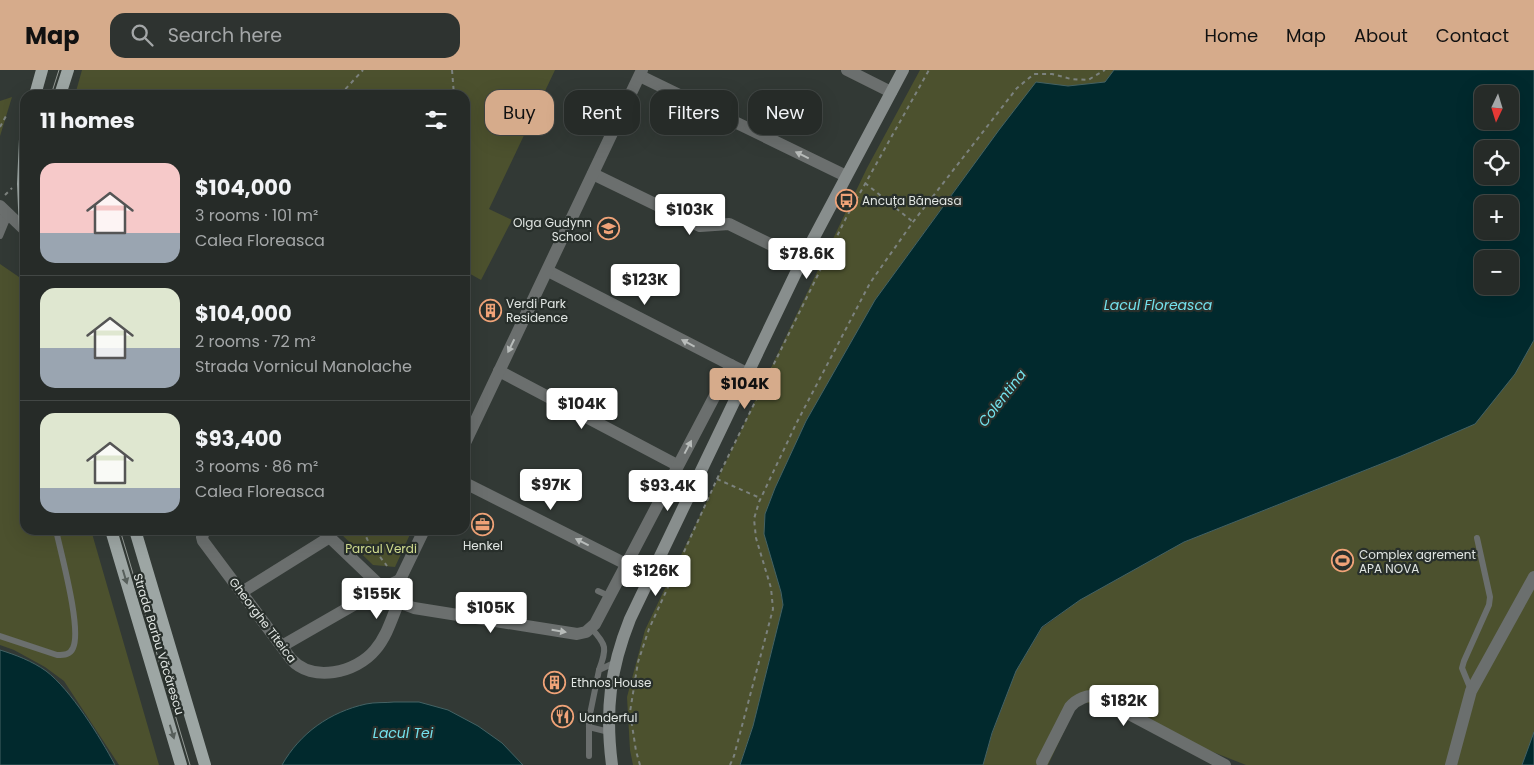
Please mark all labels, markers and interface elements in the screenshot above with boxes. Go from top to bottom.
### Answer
search box [110,13,460,58]
text: Map [25,19,80,52]
icon: search [128,21,156,49]
text: Search here [168,22,282,49]
text: Home [1204,23,1258,48]
text: Map [1286,23,1326,48]
text: About [1354,23,1408,48]
text: Contact [1436,23,1509,48]
north arrow [1474,85,1519,130]
map controls [1474,85,1519,295]
chip: Buy [485,90,554,135]
chip: Rent [564,90,640,135]
chip: Filters [650,90,738,135]
chip: New [748,90,822,135]
text: 11 homes [40,106,135,135]
icon: filters [422,106,450,134]
button: locate [1474,140,1519,185]
one-way arrow [795,151,809,159]
text: $104,000 [195,173,292,202]
icon: home [80,183,140,243]
bus stop icon: Ancuța Băneasa [834,188,858,212]
place label: Ancuța Băneasa [862,192,962,209]
pin: $103K [655,194,725,236]
button: + [1474,195,1519,240]
text: $103K [666,198,714,221]
text: 3 rooms · 101 m² [195,204,318,227]
place label: Olga Gudynn School [513,214,592,245]
school or university icon: Olga Gudynn School [596,217,620,241]
text: Calea Floreasca [195,229,325,252]
pin: $78.6K [766,238,848,280]
text: $78.6K [779,242,835,265]
button: − [1474,250,1519,295]
pin: $123K [610,264,680,306]
text: $123K [622,268,668,291]
place label: Verdi Park Residence [506,295,568,326]
water label: Lacul Floreasca [1104,295,1213,315]
building icon: Verdi Park Residence [478,298,502,322]
text: $104,000 [195,299,292,328]
icon: home [80,308,140,368]
text: 2 rooms · 72 m² [195,330,316,353]
one-way arrow [507,339,515,353]
one-way arrow [680,339,695,347]
text: Strada Vornicul Manolache [195,355,412,378]
water label: Colentina [973,365,1031,431]
pin: $104K [710,368,780,410]
text: $104K [721,372,769,395]
pin: $104K [547,388,617,430]
text: $104K [558,392,606,415]
text: $93,400 [195,424,282,453]
icon: home [80,433,140,493]
one-way arrow [683,440,692,453]
text: 3 rooms · 86 m² [195,455,318,478]
pin: $97K [521,468,581,511]
pin: $93.4K [627,470,709,512]
text: $97K [531,473,571,496]
text: $93.4K [640,474,696,497]
text: Calea Floreasca [195,480,325,503]
office icon: Henkel [471,512,495,536]
place label: Henkel [463,537,503,554]
one-way arrow [575,538,589,546]
park label: Parcul Verdi [345,540,417,557]
place label: Complex agrement APA NOVA [1359,546,1476,577]
sports icon: Complex agrement APA NOVA [1331,549,1355,573]
pin: $126K [621,554,691,597]
text: $126K [632,559,680,582]
one-way arrow [121,569,129,584]
street label: Strada Barbu Văcărescu [129,571,189,717]
street label: Gheorghe Titeica [225,574,301,666]
pin: $155K [342,578,412,620]
text: $155K [353,582,401,605]
pin: $105K [456,592,526,634]
text: $105K [467,596,515,619]
one-way arrow [551,627,567,635]
building icon: Ethnos House [543,670,567,694]
place label: Ethnos House [571,674,651,691]
pin: $182K [1089,684,1159,727]
text: $182K [1100,689,1148,712]
restaurant icon: Uanderful [551,705,575,729]
place label: Uanderful [579,709,638,726]
water label: Lacul Tei [373,723,434,743]
one-way arrow [168,725,176,740]

